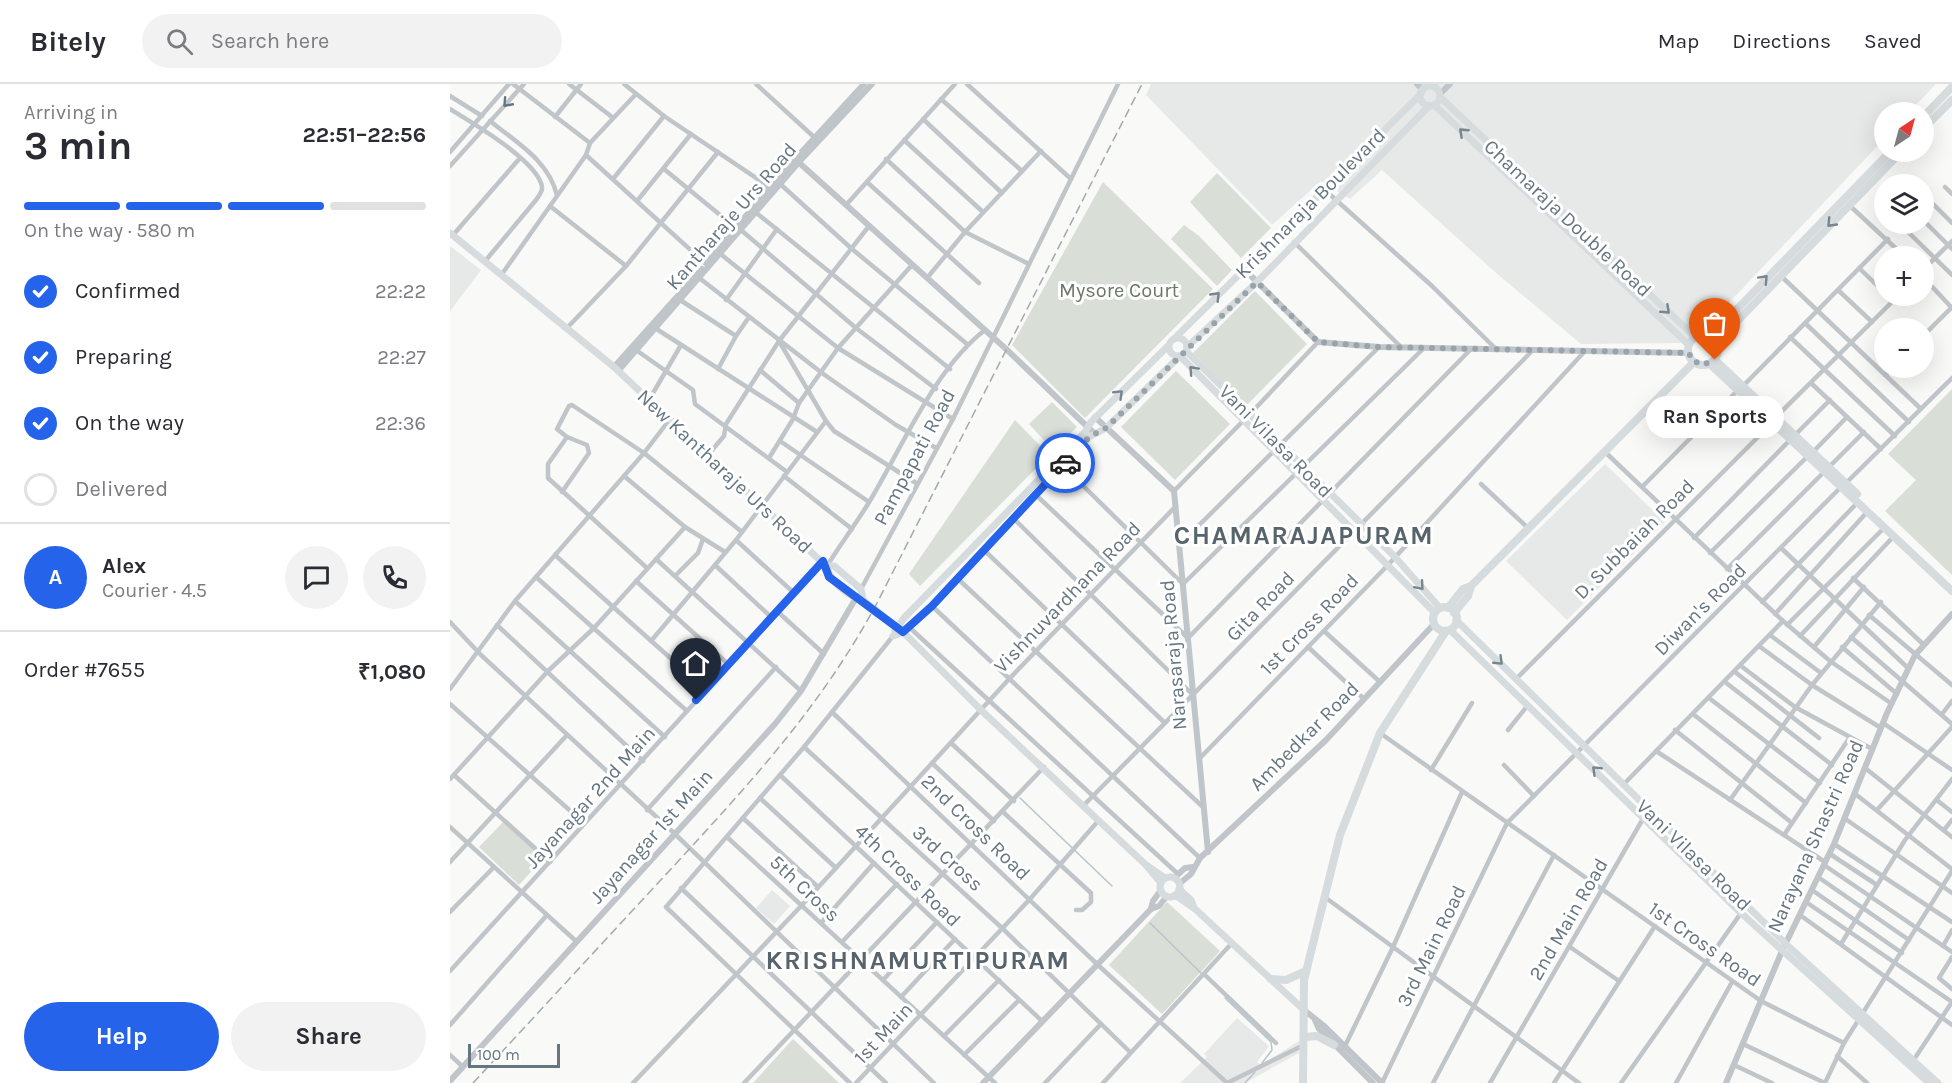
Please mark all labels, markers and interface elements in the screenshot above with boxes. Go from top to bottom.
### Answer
search box [142,14,562,68]
text: Bitely [30,25,106,58]
icon: search [163,25,196,58]
text: Search here [211,28,329,54]
text: Map [1658,29,1699,53]
text: Directions [1732,29,1831,53]
text: Saved [1864,29,1922,53]
one-way arrow [503,96,514,107]
text: Arriving in [24,101,118,124]
north arrow [1874,102,1934,162]
map controls [1874,102,1934,378]
text: 22:51–22:56 [303,122,426,148]
text: 3 min [24,123,132,169]
street label: Krishnaraja Boulevard [1231,124,1390,283]
one-way arrow [1459,129,1470,140]
street label: Chamaraja Double Road [1479,135,1656,302]
street label: Kantharaje Urs Road [661,138,801,294]
button: layers [1874,174,1934,234]
one-way arrow [1827,216,1838,227]
text: On the way · 580 m [24,219,195,242]
button: + [1874,246,1934,306]
icon: check [24,275,57,308]
one-way arrow [1757,275,1768,286]
text: Confirmed [75,278,181,304]
park label: Mysore Court [1059,279,1179,302]
text: 22:22 [375,280,426,303]
one-way arrow [1209,293,1220,304]
pin [1689,298,1740,360]
one-way arrow [1660,303,1670,314]
icon: bag [1698,307,1731,340]
button: − [1874,318,1934,378]
icon: check [24,341,57,374]
text: Preparing [75,344,172,370]
text: 22:27 [377,346,426,369]
one-way arrow [1190,367,1201,378]
street label: Vani Vilasa Road [1214,380,1337,503]
street label: New Kantharaje Urs Road [633,384,817,558]
street label: Pampapati Road [869,385,960,529]
one-way arrow [1111,391,1122,402]
callout: Ran Sports [1646,396,1784,438]
text: Ran Sports [1663,405,1767,428]
icon: check [24,407,57,440]
text: On the way [75,410,184,436]
text: 22:36 [375,412,426,435]
courier [1035,433,1095,493]
icon: car [1049,447,1082,480]
street label: D. Subbaiah Road [1570,475,1699,604]
text: Delivered [75,476,168,502]
street label: Vishnuvardhana Road [989,517,1145,678]
district label: CHAMARAJAPURAM [1174,520,1434,551]
button: chat [285,546,348,609]
button: phone [363,546,426,609]
text: Alex [102,553,146,579]
street label: Diwan's Road [1650,559,1751,660]
text: A [49,564,62,590]
street label: Gita Road [1221,567,1299,646]
street label: 1st Cross Road [1255,569,1363,680]
text: Courier · 4.5 [102,579,207,602]
street label: Narasaraja Road [1155,579,1192,731]
one-way arrow [1413,579,1424,590]
pin [670,638,721,700]
icon: home [679,647,712,680]
one-way arrow [1491,653,1502,664]
text: Order #7655 [24,657,145,683]
text: ₹1,080 [358,659,426,685]
street label: Ambedkar Road [1245,677,1364,796]
street label: Jayanagar 2nd Main [521,722,660,873]
street label: Narayana Shastri Road [1763,736,1868,936]
street label: Jayanagar 1st Main [585,765,718,908]
one-way arrow [1592,766,1602,777]
street label: 2nd Cross Road [916,770,1035,885]
street label: Vani Vilasa Road [1632,795,1756,916]
street label: 4th Cross Road [850,819,965,931]
street label: 3rd Cross [908,821,988,896]
street label: 5th Cross [765,850,844,926]
street label: 2nd Main Road [1524,854,1613,984]
street label: 3rd Main Road [1392,882,1471,1011]
street label: 1st Cross Road [1644,897,1765,992]
district label: KRISHNAMURTIPURAM [766,945,1070,976]
street label: 1st Main [849,998,917,1069]
button: Help [24,1002,219,1071]
button: Share [231,1002,426,1071]
scale bar [468,1041,560,1068]
text: 100 m [477,1045,520,1064]

